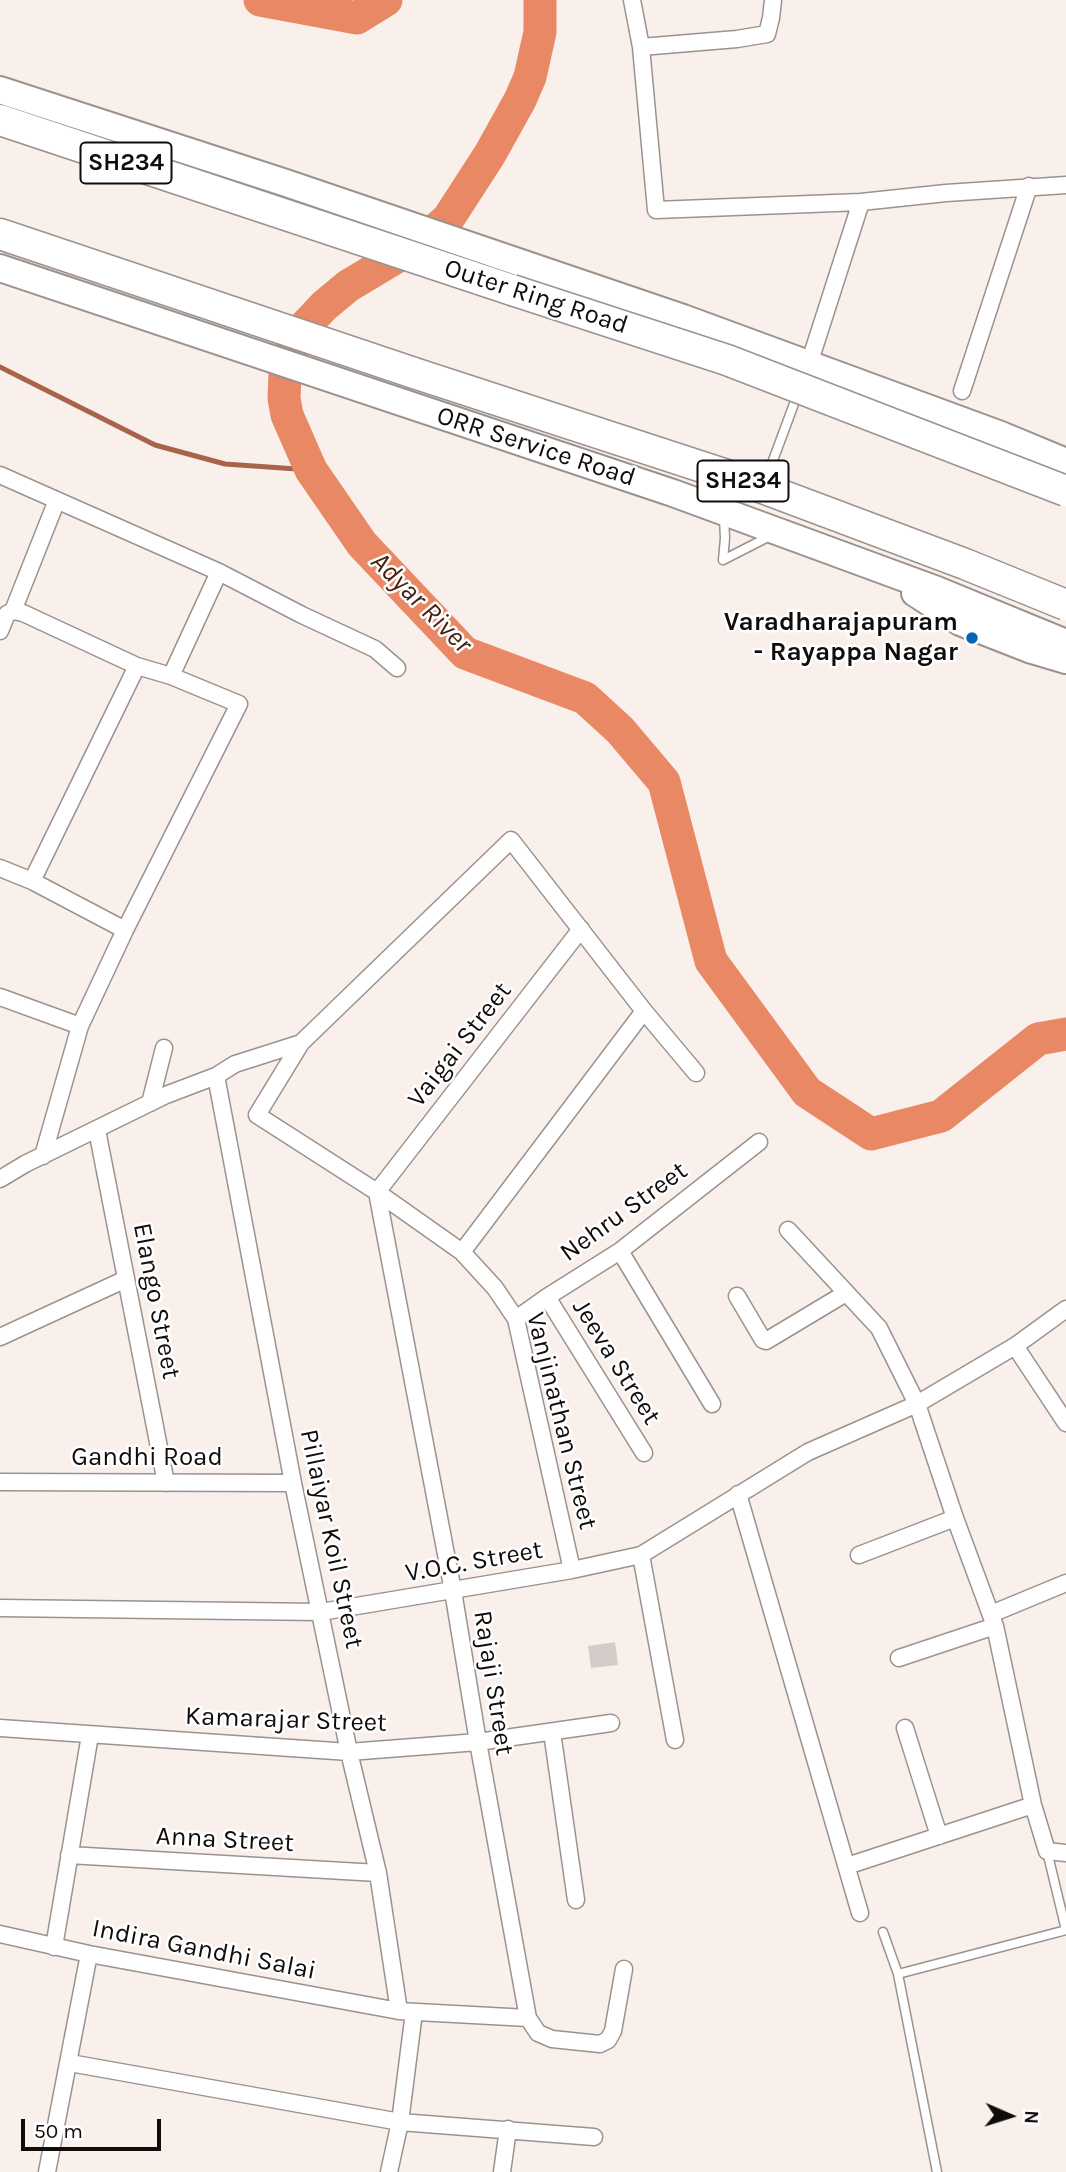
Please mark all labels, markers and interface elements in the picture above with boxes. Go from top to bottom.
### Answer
road number: SH234 [80,142,172,183]
street label: Outer Ring Road [440,253,632,341]
street label: ORR Service Road [433,400,639,494]
road number: SH234 [698,460,788,502]
water label: Adyar River [363,545,479,661]
place label: Varadharajapuram - Rayappa Nagar [724,607,958,668]
marker: Varadharajapuram - Rayappa Nagar [964,630,980,646]
street label: Vaigai Street [401,976,519,1114]
street label: Nehru Street [554,1155,694,1269]
street label: Elango Street [126,1220,186,1382]
street label: Jeeva Street [565,1293,667,1431]
street label: Vanjinathan Street [519,1309,603,1533]
street label: Pillaiyar Koil Street [293,1427,369,1651]
street label: Gandhi Road [71,1442,223,1474]
street label: V.O.C. Street [403,1535,545,1589]
street label: Rajaji Street [466,1608,520,1758]
street label: Kamarajar Street [185,1701,387,1739]
street label: Anna Street [155,1821,295,1859]
street label: Indira Gandhi Salai [90,1913,318,1987]
north arrow [975,2081,1045,2151]
scale bar [24,2106,164,2150]
text: N [1020,2110,1042,2124]
text: 50 m [34,2119,83,2143]

